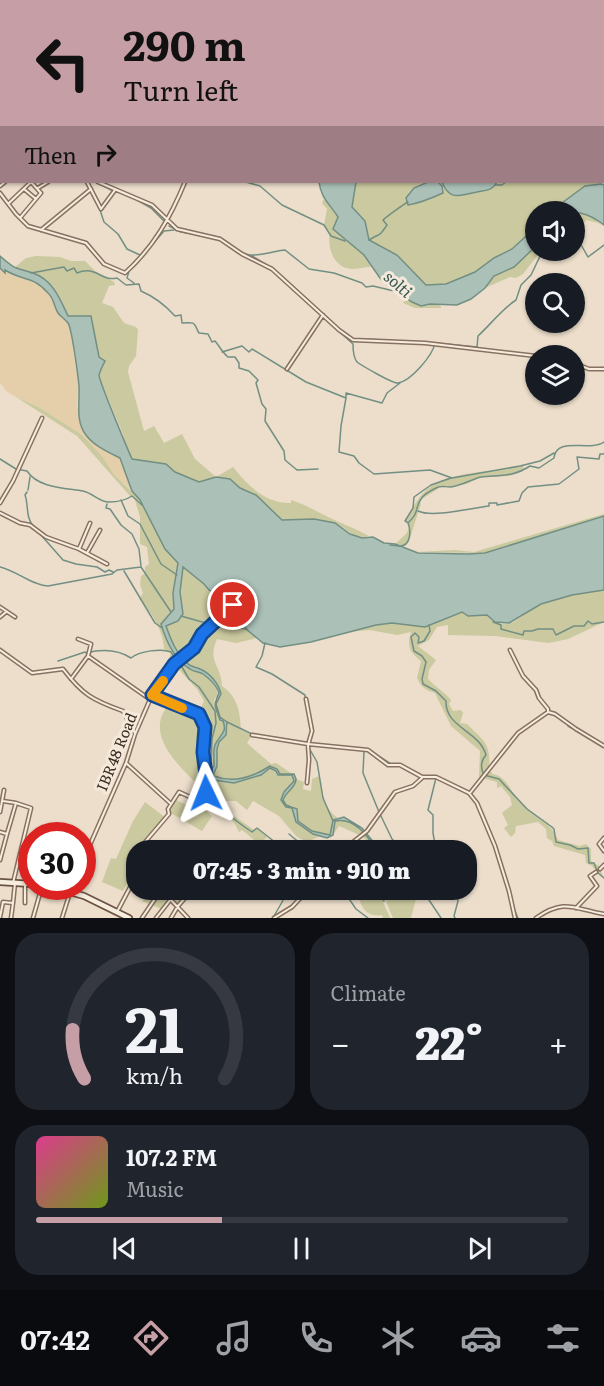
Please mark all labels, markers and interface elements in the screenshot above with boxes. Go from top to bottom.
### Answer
text: 290 m [123,12,246,74]
icon: left [24,24,102,102]
text: Turn left [123,69,238,109]
text: Then [24,138,77,171]
icon: right [89,138,122,171]
map controls [525,201,585,405]
button: sound [525,201,585,261]
water label: solti [379,264,418,303]
button: search [525,273,585,333]
button: layers [525,345,585,405]
pin [207,579,258,630]
icon: arrive [216,588,249,621]
street label: IBR48 Road [89,709,142,794]
position arrow [174,761,238,825]
speed limit sign: 30 [18,822,96,900]
text: 07:45 · 3 min · 910 m [193,853,410,886]
text: Climate [331,977,406,1007]
text: 21 [125,980,184,1072]
text: 22° [415,1007,483,1074]
text: − [331,1017,350,1066]
text: + [549,1017,568,1066]
text: km/h [126,1059,183,1091]
text: 107.2 FM [126,1140,217,1173]
text: Music [126,1173,183,1203]
icon: previous [108,1232,141,1265]
icon: pause [285,1232,318,1265]
icon: next [463,1232,496,1265]
icon: directions [130,1317,172,1359]
icon: music [213,1317,255,1359]
icon: phone [295,1317,337,1359]
icon: climate [377,1317,419,1359]
icon: car [460,1317,502,1359]
icon: filters [542,1317,584,1359]
text: 07:42 [20,1318,90,1358]

